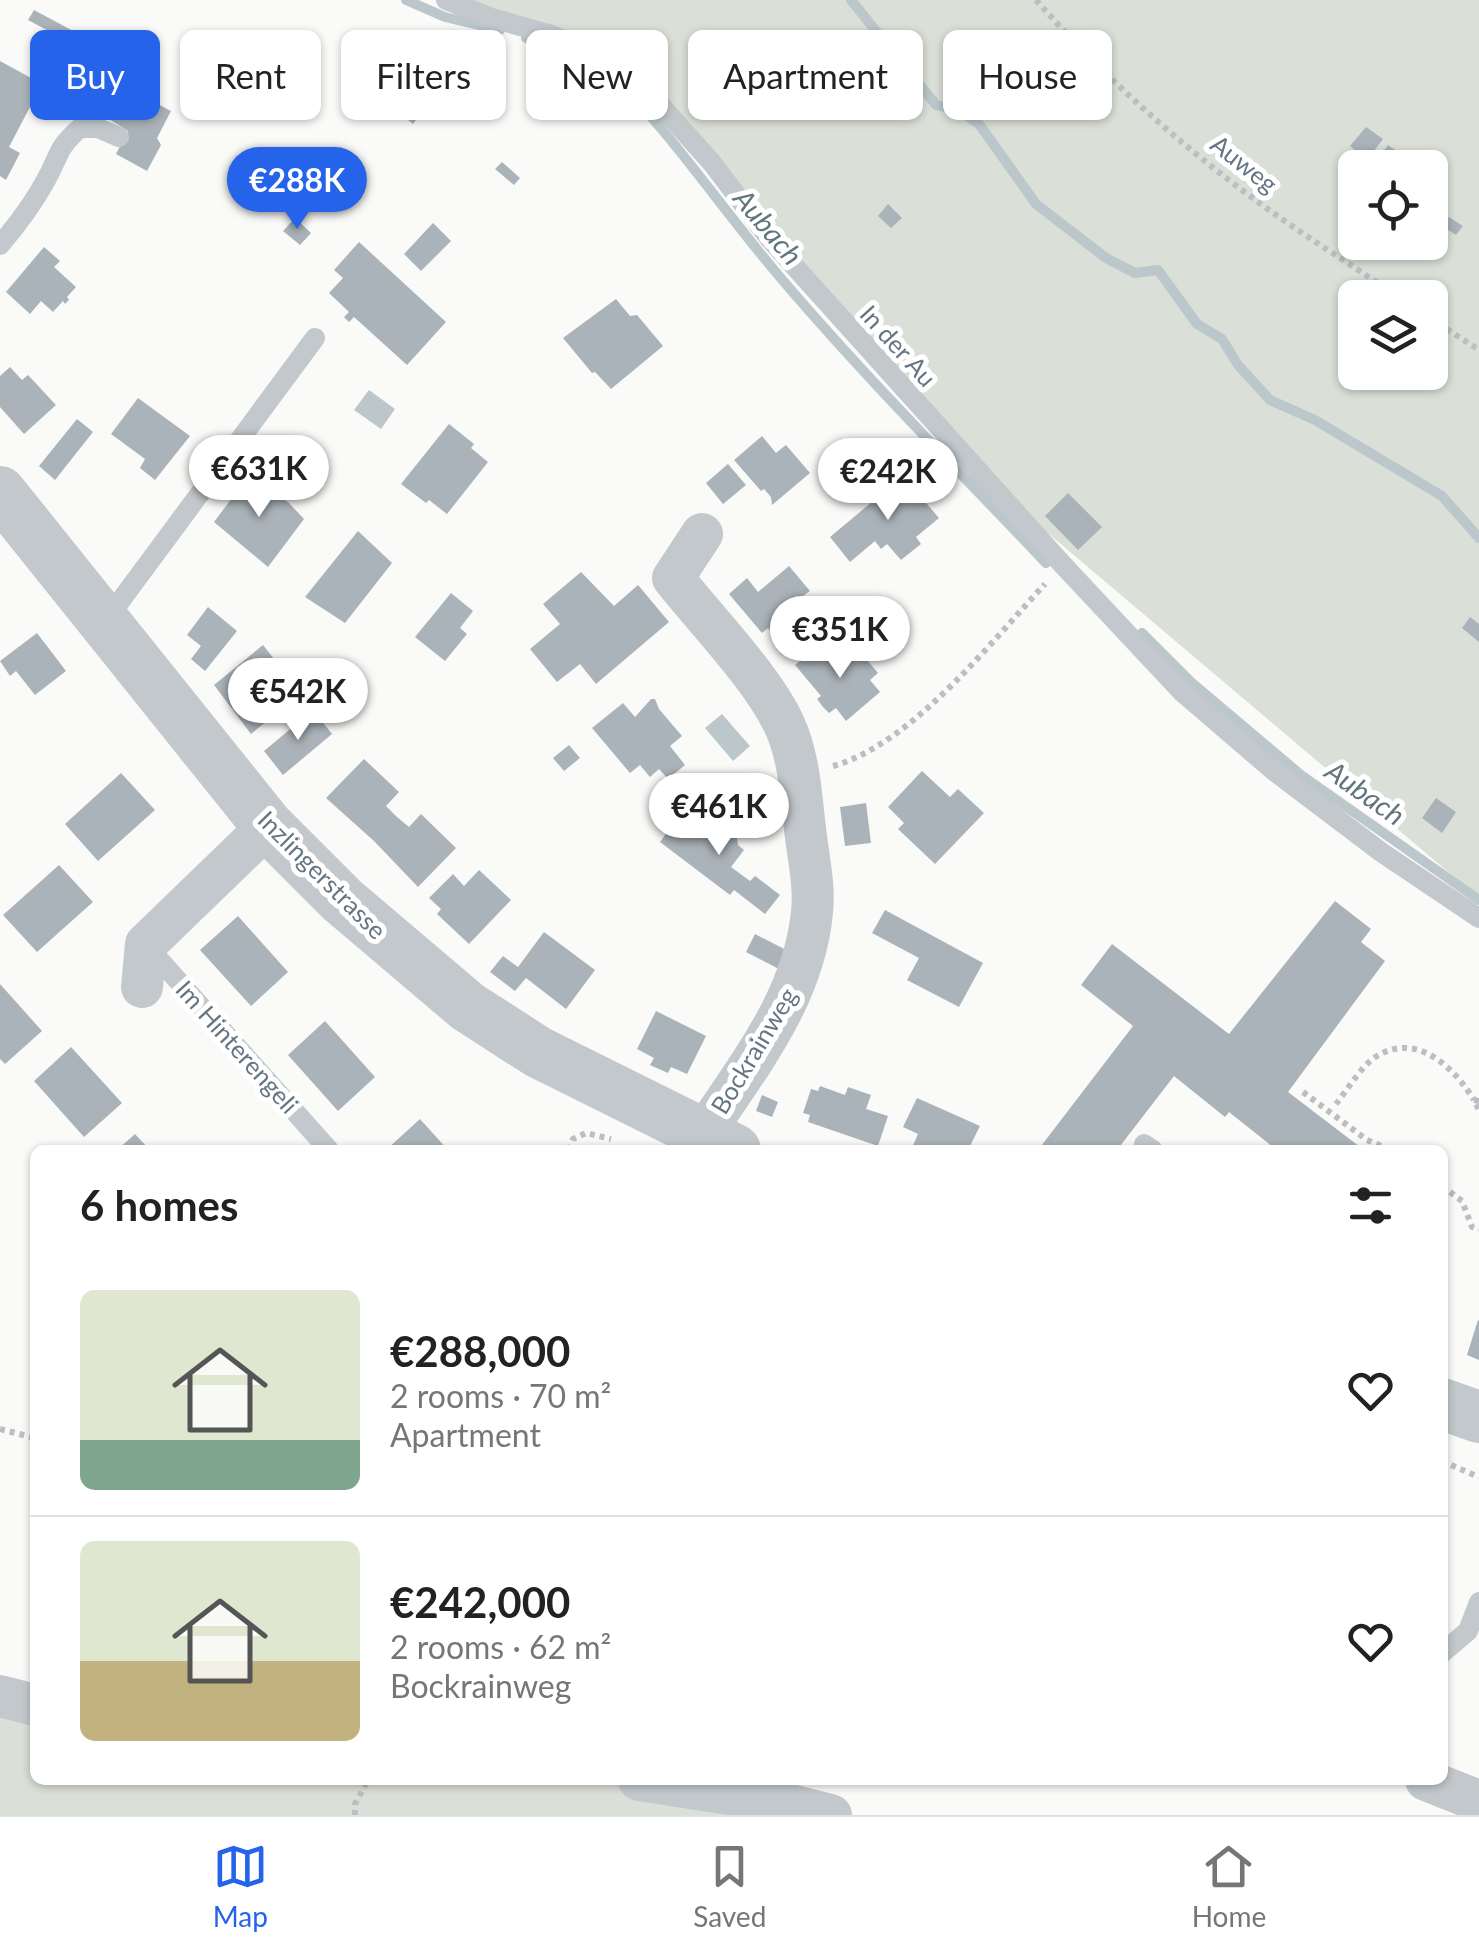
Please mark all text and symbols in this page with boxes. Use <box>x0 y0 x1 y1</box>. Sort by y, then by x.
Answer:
chip: Buy <box>30 30 160 120</box>
chip: Rent <box>180 30 321 120</box>
chip: Filters <box>341 30 506 120</box>
chip: New <box>526 30 668 120</box>
chip: Apartment <box>688 30 923 120</box>
chip: House <box>943 30 1112 120</box>
street label: Auweg <box>1205 128 1284 198</box>
pin: €288K <box>227 147 367 232</box>
map controls <box>1338 150 1448 390</box>
button: locate <box>1338 150 1448 260</box>
text: €288K <box>249 160 345 199</box>
water label: Aubach <box>727 181 810 271</box>
button: layers <box>1338 280 1448 390</box>
street label: In der Au <box>854 298 943 392</box>
pin: €631K <box>189 435 329 520</box>
pin: €242K <box>818 438 958 523</box>
text: €631K <box>211 448 307 487</box>
text: €242K <box>840 451 936 490</box>
pin: €351K <box>770 596 910 681</box>
text: €351K <box>792 609 888 648</box>
pin: €542K <box>228 658 368 743</box>
text: €542K <box>250 671 346 710</box>
water label: Aubach <box>1319 752 1412 832</box>
pin: €461K <box>649 773 789 858</box>
text: €461K <box>671 786 767 825</box>
street label: Inzlingerstrasse <box>252 804 393 945</box>
street label: Im Hinterengeli <box>170 974 305 1119</box>
street label: Bockrainweg <box>704 982 802 1119</box>
icon: filters <box>1343 1178 1398 1233</box>
text: 6 homes <box>80 1180 238 1230</box>
text: €288,000 <box>390 1326 570 1376</box>
icon: home <box>160 1330 280 1450</box>
icon: heart <box>1343 1363 1398 1418</box>
text: 2 rooms · 70 m² <box>390 1376 611 1415</box>
text: Apartment <box>390 1415 541 1454</box>
text: €242,000 <box>390 1577 570 1627</box>
icon: home <box>160 1581 280 1701</box>
icon: heart <box>1343 1614 1398 1669</box>
text: 2 rooms · 62 m² <box>390 1627 611 1666</box>
text: Bockrainweg <box>390 1666 571 1705</box>
tab: Map <box>213 1839 268 1933</box>
tab: Saved <box>693 1839 766 1933</box>
tab: Home <box>1192 1839 1266 1933</box>

